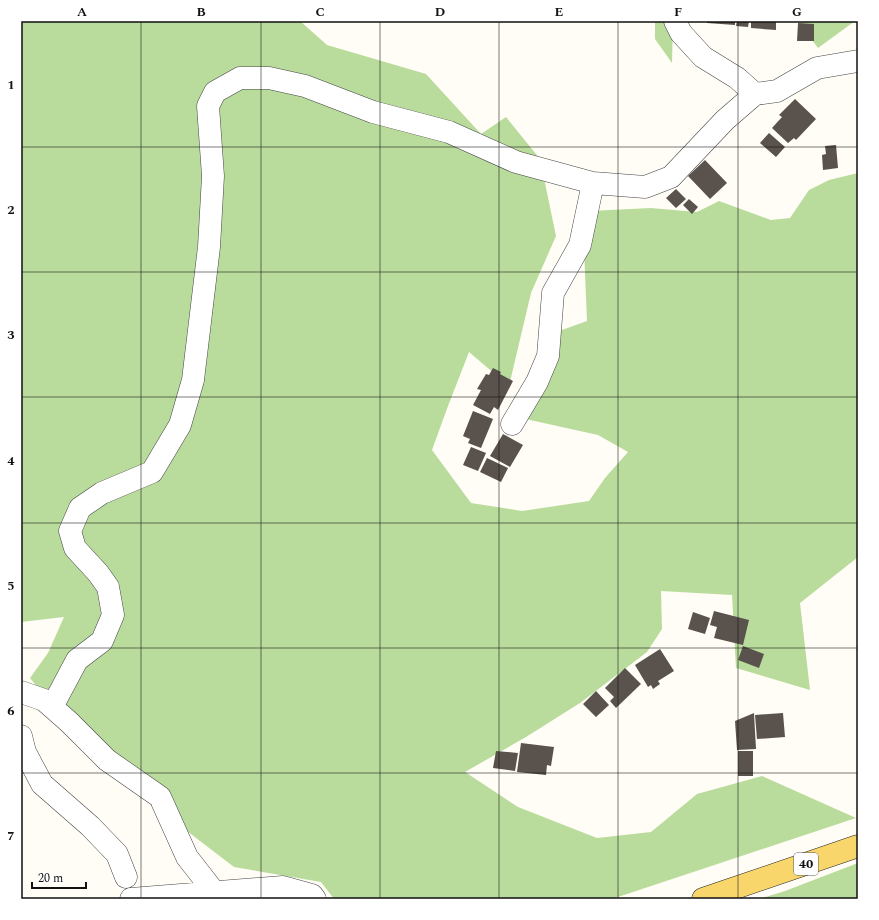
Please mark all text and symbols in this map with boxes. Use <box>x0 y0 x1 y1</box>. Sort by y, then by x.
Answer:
text: A <box>77 2 87 22</box>
text: B <box>196 2 206 22</box>
text: C <box>315 2 325 22</box>
text: D <box>435 2 445 22</box>
text: E <box>555 2 564 22</box>
text: F <box>674 2 682 22</box>
text: G <box>792 2 802 22</box>
text: 1 <box>7 75 15 95</box>
text: 2 <box>7 200 15 220</box>
text: 3 <box>7 325 15 345</box>
text: 4 <box>7 451 15 471</box>
text: 5 <box>7 576 15 596</box>
text: 6 <box>7 701 15 721</box>
text: 7 <box>7 826 15 846</box>
road number: 40 <box>794 853 818 875</box>
scale bar <box>32 864 86 890</box>
text: 20 m <box>38 869 63 888</box>

